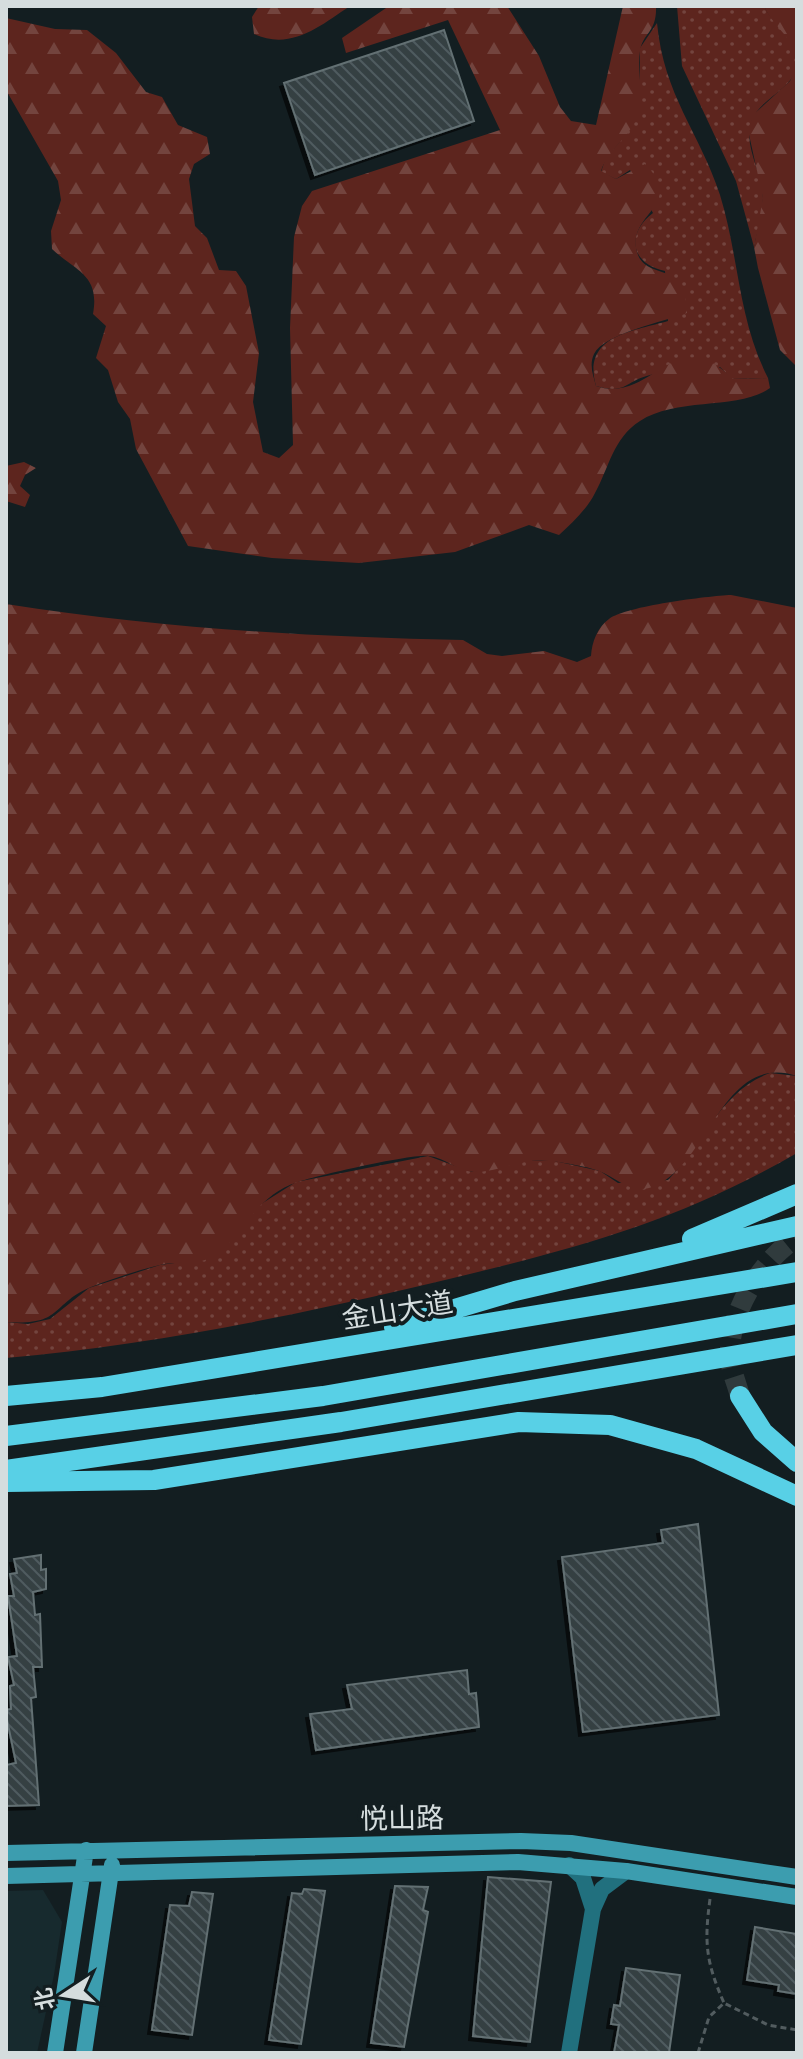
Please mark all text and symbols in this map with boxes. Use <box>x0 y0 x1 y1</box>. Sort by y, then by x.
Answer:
street label: 金山大道 <box>339 1281 455 1337</box>
street label: 悦山路 <box>360 1797 444 1837</box>
north arrow <box>24 1955 104 2035</box>
text: 北 <box>26 1985 60 2013</box>

